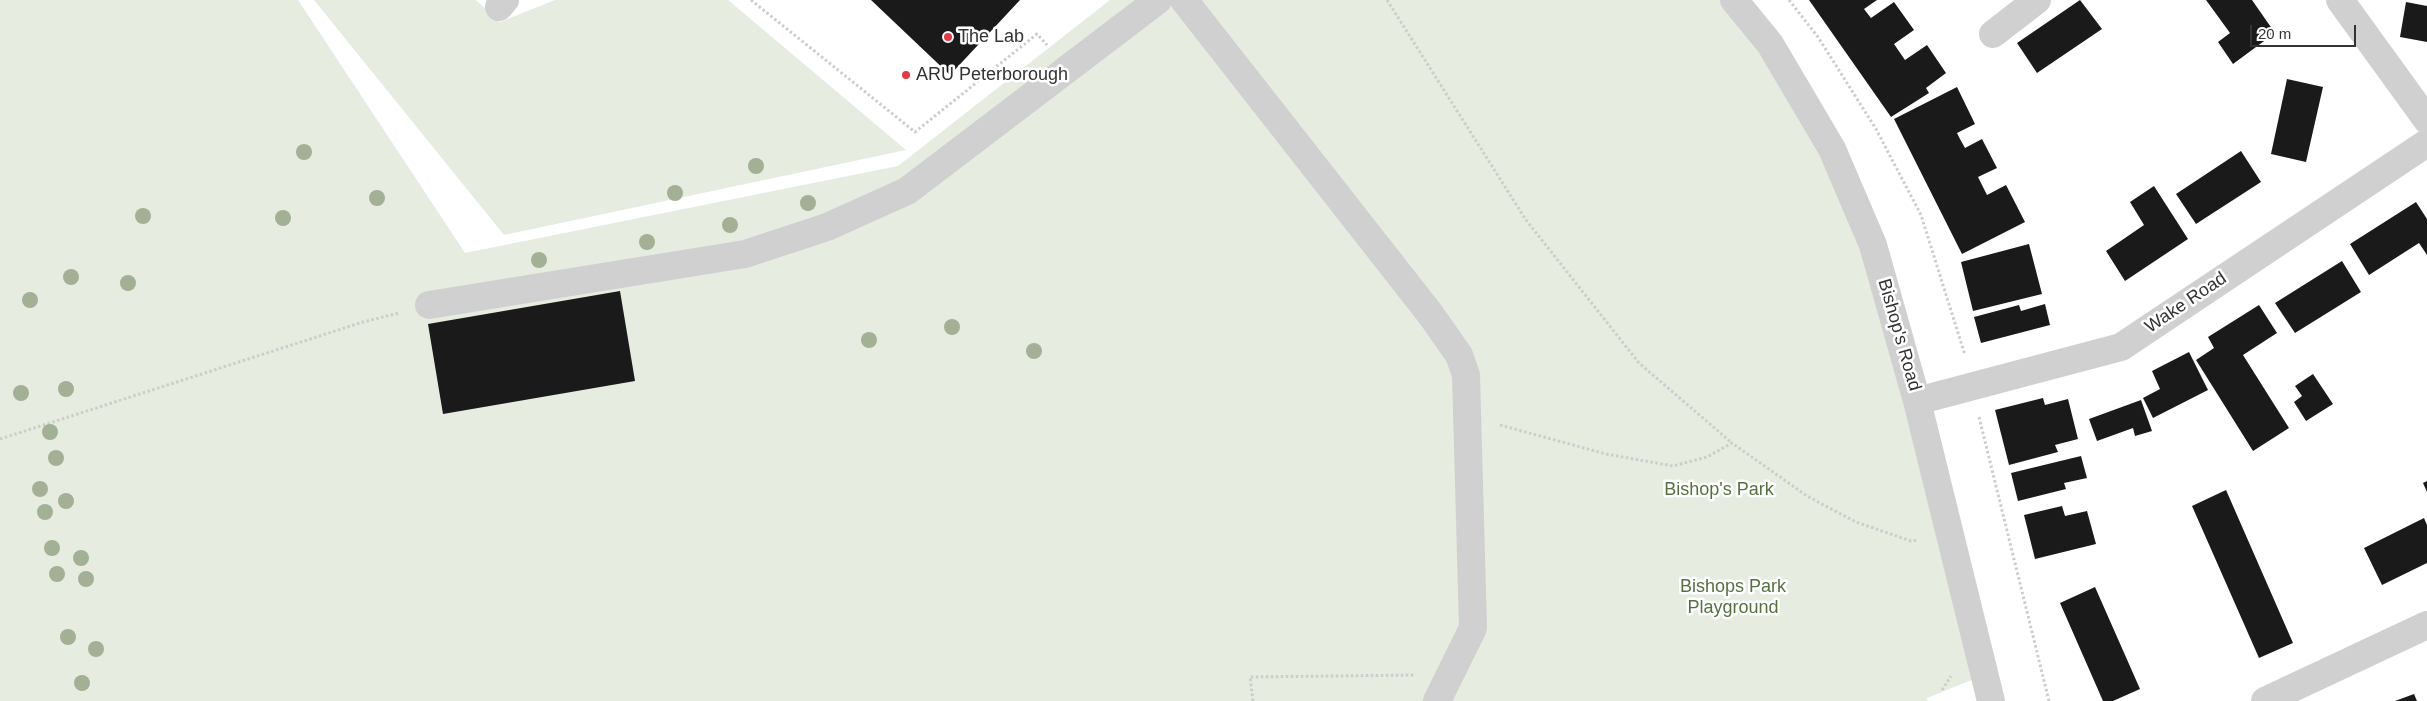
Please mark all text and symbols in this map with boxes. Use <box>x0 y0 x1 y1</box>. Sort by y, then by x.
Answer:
scale bar <box>2252 15 2358 47</box>
text: 20 m <box>2258 25 2291 42</box>
place label: The Lab <box>958 26 1024 48</box>
marker: The Lab <box>942 31 954 43</box>
place label: ARU Peterborough <box>916 64 1068 86</box>
marker: ARU Peterborough <box>900 69 912 81</box>
street label: Wake Road <box>2141 268 2231 338</box>
street label: Bishop's Road <box>1873 277 1925 393</box>
park label: Bishop's Park <box>1664 479 1774 501</box>
park label: Bishops Park Playground <box>1680 576 1786 618</box>

